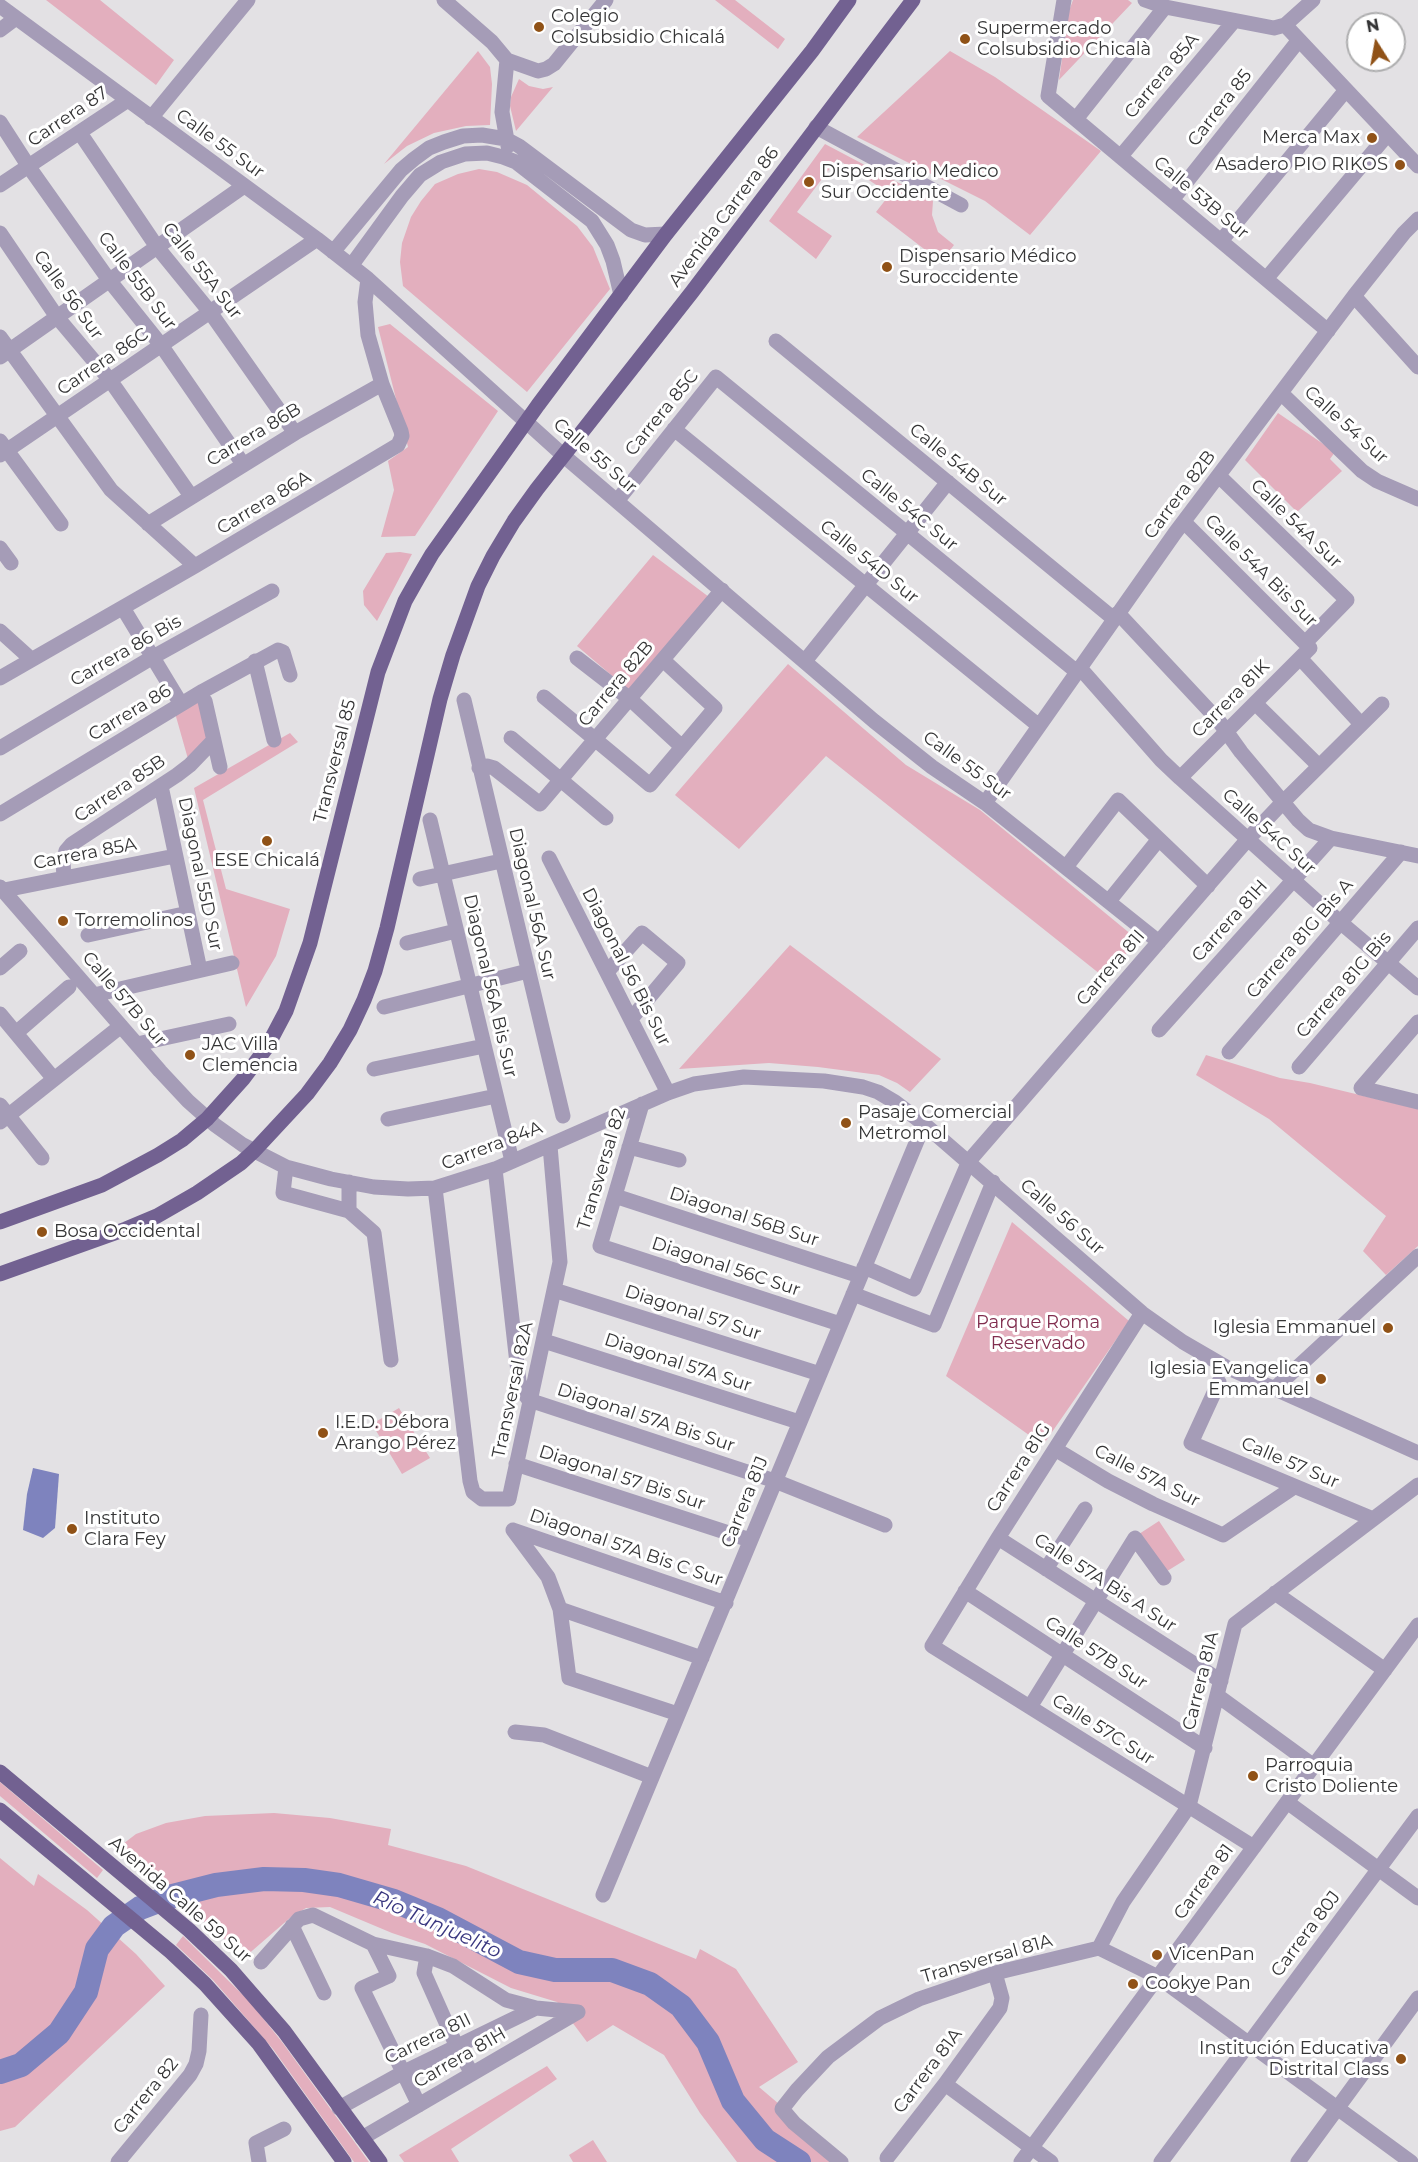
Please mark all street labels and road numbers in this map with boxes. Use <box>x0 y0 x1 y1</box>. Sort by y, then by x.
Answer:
street label: Carrera 85A <box>1120 29 1204 123</box>
street label: Carrera 85 <box>1183 65 1257 151</box>
street label: Carrera 87 <box>24 82 112 152</box>
street label: Calle 55 Sur <box>172 105 268 183</box>
street label: Avenida Carrera 86 <box>664 143 784 291</box>
street label: Calle 53B Sur <box>1149 152 1253 244</box>
street label: Calle 55A Sur <box>158 218 246 324</box>
street label: Calle 55B Sur <box>93 228 181 334</box>
street label: Calle 56 Sur <box>28 246 108 344</box>
street label: Carrera 86C <box>53 324 153 400</box>
street label: Carrera 85C <box>621 366 703 460</box>
street label: Calle 54 Sur <box>1299 382 1393 468</box>
street label: Carrera 86B <box>203 398 305 472</box>
street label: Calle 55 Sur <box>549 414 641 498</box>
street label: Calle 54B Sur <box>905 419 1011 511</box>
street label: Carrera 82B <box>1140 446 1220 544</box>
street label: Calle 54C Sur <box>856 464 962 556</box>
street label: Carrera 86A <box>213 467 315 539</box>
street label: Calle 54A Sur <box>1246 475 1346 573</box>
street label: Calle 54A Bis Sur <box>1200 510 1322 632</box>
street label: Calle 54D Sur <box>815 516 923 608</box>
street label: Carrera 86 Bis <box>67 611 185 691</box>
street label: Carrera 82B <box>574 637 658 731</box>
street label: Carrera 81K <box>1188 656 1274 742</box>
street label: Carrera 86 <box>85 680 175 746</box>
street label: Transversal 85 <box>309 697 361 825</box>
street label: Calle 55 Sur <box>919 727 1015 805</box>
street label: Carrera 85B <box>70 751 170 827</box>
street label: Calle 54C Sur <box>1218 784 1320 880</box>
street label: Diagonal 55D Sur <box>173 795 227 953</box>
street label: Diagonal 56A Sur <box>504 826 560 982</box>
street label: Carrera 85A <box>32 833 138 875</box>
street label: Carrera 81G Bis A <box>1242 875 1358 1003</box>
street label: Carrera 81H <box>1188 876 1272 966</box>
street label: Diagonal 56 Bis Sur <box>577 884 675 1050</box>
street label: Diagonal 56A Bis Sur <box>458 892 522 1080</box>
street label: Carrera 81I <box>1072 926 1150 1010</box>
street label: Carrera 81G Bis <box>1292 927 1396 1043</box>
street label: Calle 57B Sur <box>77 947 171 1051</box>
street label: Transversal 82 <box>573 1106 631 1232</box>
street label: Carrera 84A <box>439 1117 545 1175</box>
street label: Calle 56 Sur <box>1015 1174 1109 1260</box>
street label: Diagonal 56B Sur <box>666 1183 822 1251</box>
street label: Diagonal 56C Sur <box>649 1233 803 1301</box>
street label: Diagonal 57 Sur <box>622 1281 764 1345</box>
street label: Transversal 82A <box>488 1320 538 1460</box>
street label: Diagonal 57A Sur <box>602 1329 754 1397</box>
street label: Diagonal 57A Bis Sur <box>554 1379 738 1457</box>
street label: Carrera 81G <box>982 1419 1056 1517</box>
street label: Calle 57 Sur <box>1238 1433 1342 1493</box>
street label: Calle 57A Sur <box>1090 1440 1204 1512</box>
street label: Diagonal 57 Bis Sur <box>536 1441 708 1515</box>
street label: Carrera 81J <box>717 1453 773 1551</box>
street label: Diagonal 57A Bis C Sur <box>526 1505 726 1591</box>
street label: Calle 57A Bis A Sur <box>1030 1529 1180 1637</box>
street label: Calle 57B Sur <box>1041 1612 1151 1694</box>
street label: Carrera 81A <box>1178 1629 1224 1733</box>
street label: Calle 57C Sur <box>1048 1690 1158 1770</box>
street label: Avenida Calle 59 Sur <box>104 1832 256 1968</box>
street label: Carrera 81 <box>1169 1840 1239 1924</box>
street label: Carrera 80J <box>1267 1887 1345 1981</box>
street label: Transversal 81A <box>919 1930 1055 1988</box>
street label: Carrera 81I <box>381 2009 475 2069</box>
street label: Carrera 81H <box>410 2023 510 2093</box>
street label: Carrera 81A <box>889 2024 967 2118</box>
street label: Carrera 82 <box>109 2054 183 2138</box>

